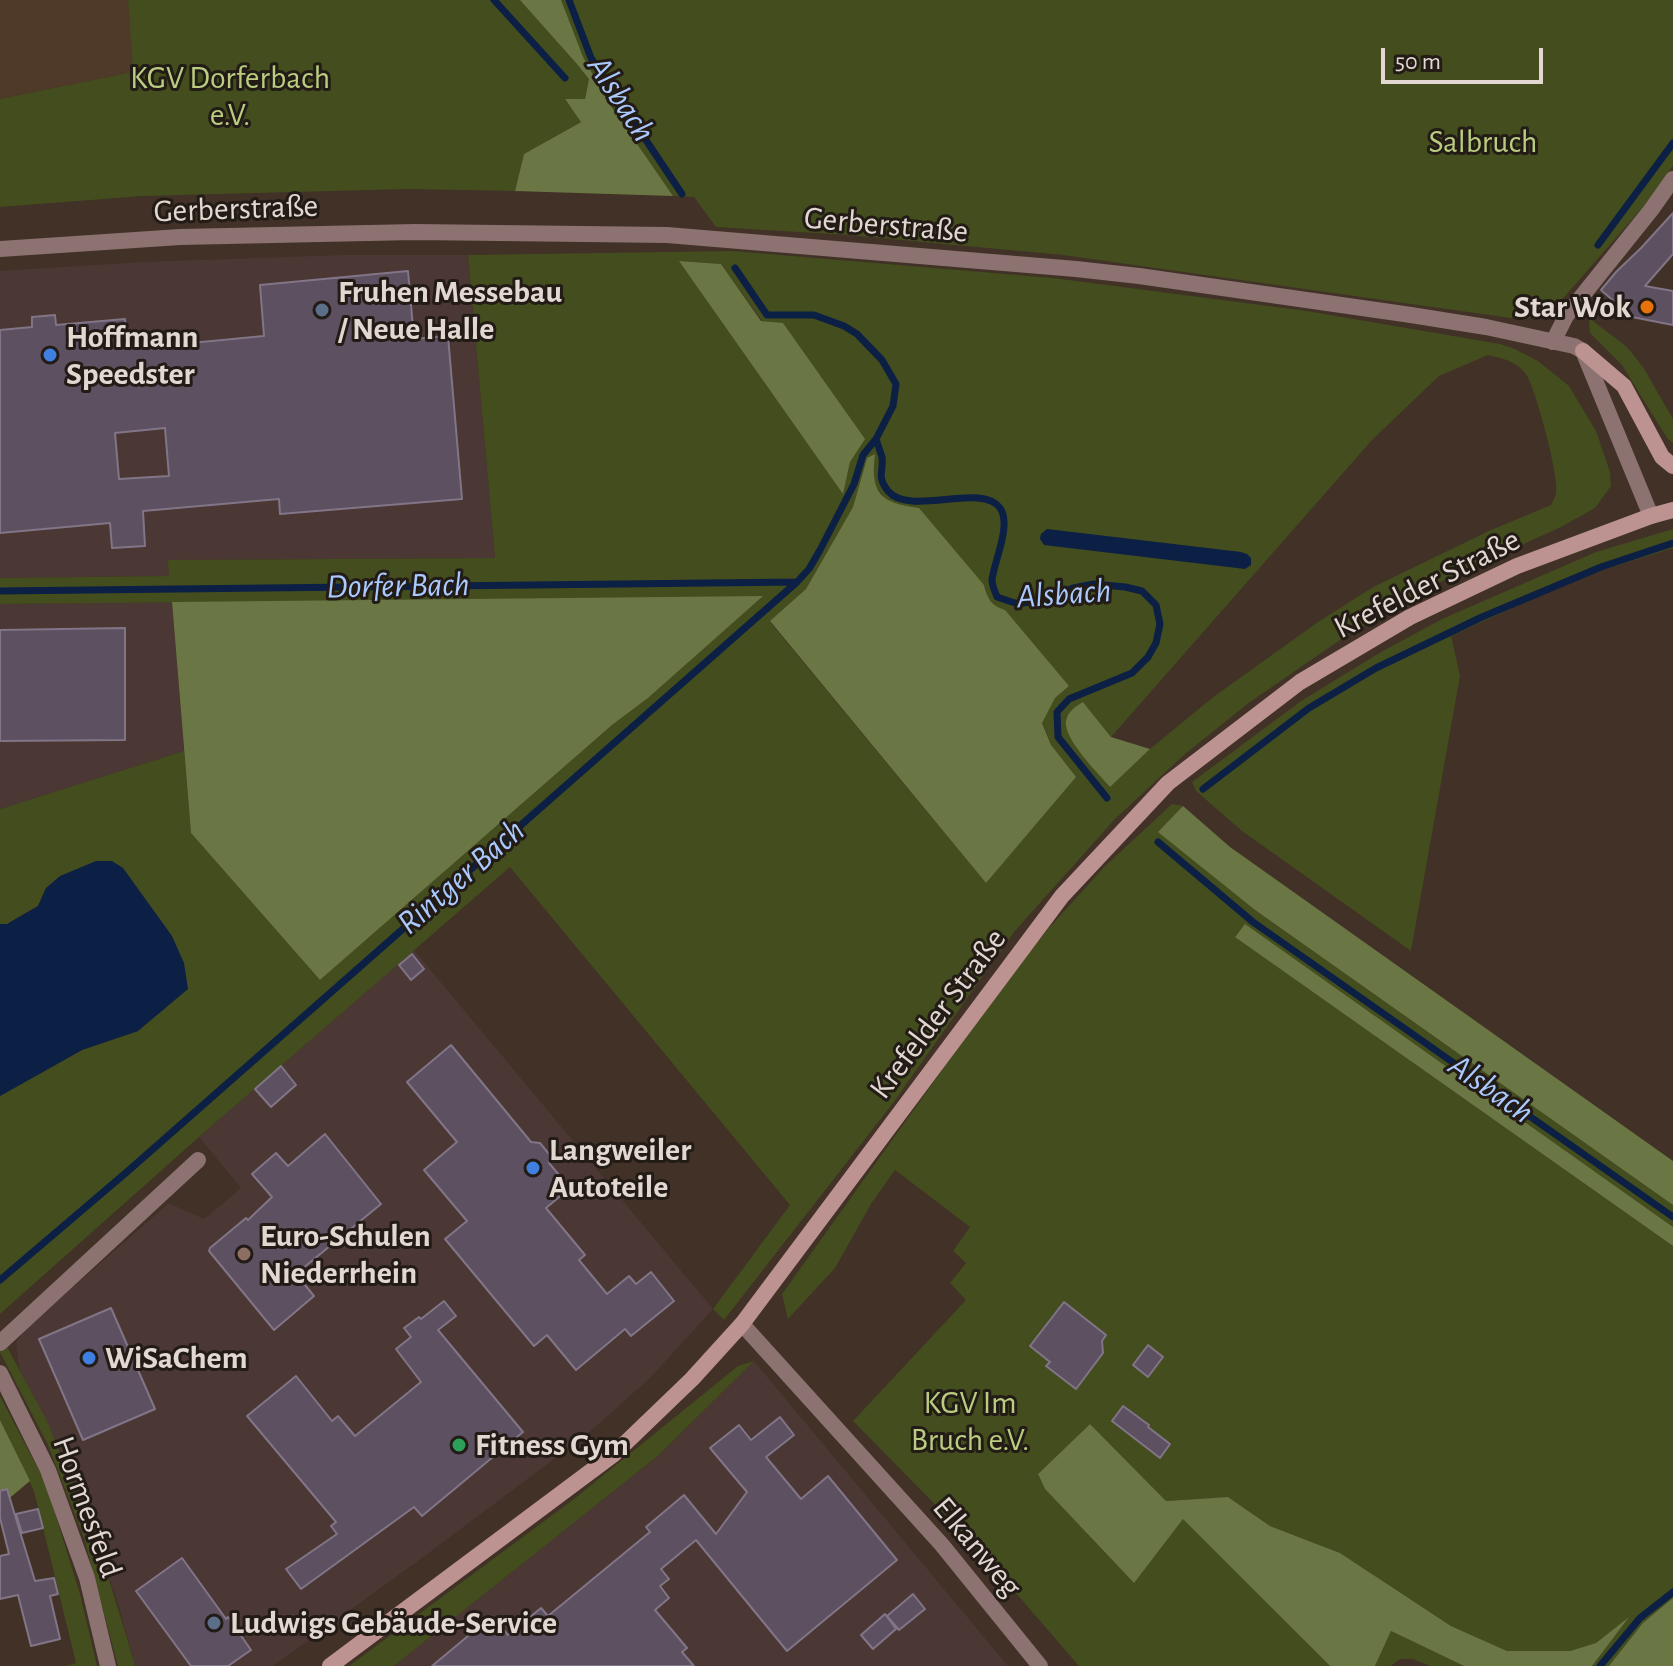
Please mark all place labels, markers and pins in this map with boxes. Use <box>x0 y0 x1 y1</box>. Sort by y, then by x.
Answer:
place label: Fruhen Messebau / Neue Halle <box>338 273 562 348</box>
place label: Star Wok <box>1514 288 1631 326</box>
marker: Star Wok <box>1638 298 1656 316</box>
marker: Fruhen Messebau / Neue Halle <box>313 301 331 319</box>
place label: Hoffmann Speedster <box>66 318 198 393</box>
marker: Hoffmann Speedster <box>41 346 59 364</box>
place label: Langweiler Autoteile <box>549 1131 691 1206</box>
marker: Langweiler Autoteile <box>524 1159 542 1177</box>
place label: Euro-Schulen Niederrhein <box>260 1217 431 1292</box>
marker: Euro-Schulen Niederrhein <box>235 1245 253 1263</box>
place label: WiSaChem <box>105 1339 247 1377</box>
marker: WiSaChem <box>80 1349 98 1367</box>
place label: Fitness Gym <box>475 1426 629 1464</box>
marker: Fitness Gym <box>450 1436 468 1454</box>
place label: Ludwigs Gebäude-Service <box>230 1604 557 1642</box>
marker: Ludwigs Gebäude-Service <box>205 1614 223 1632</box>

